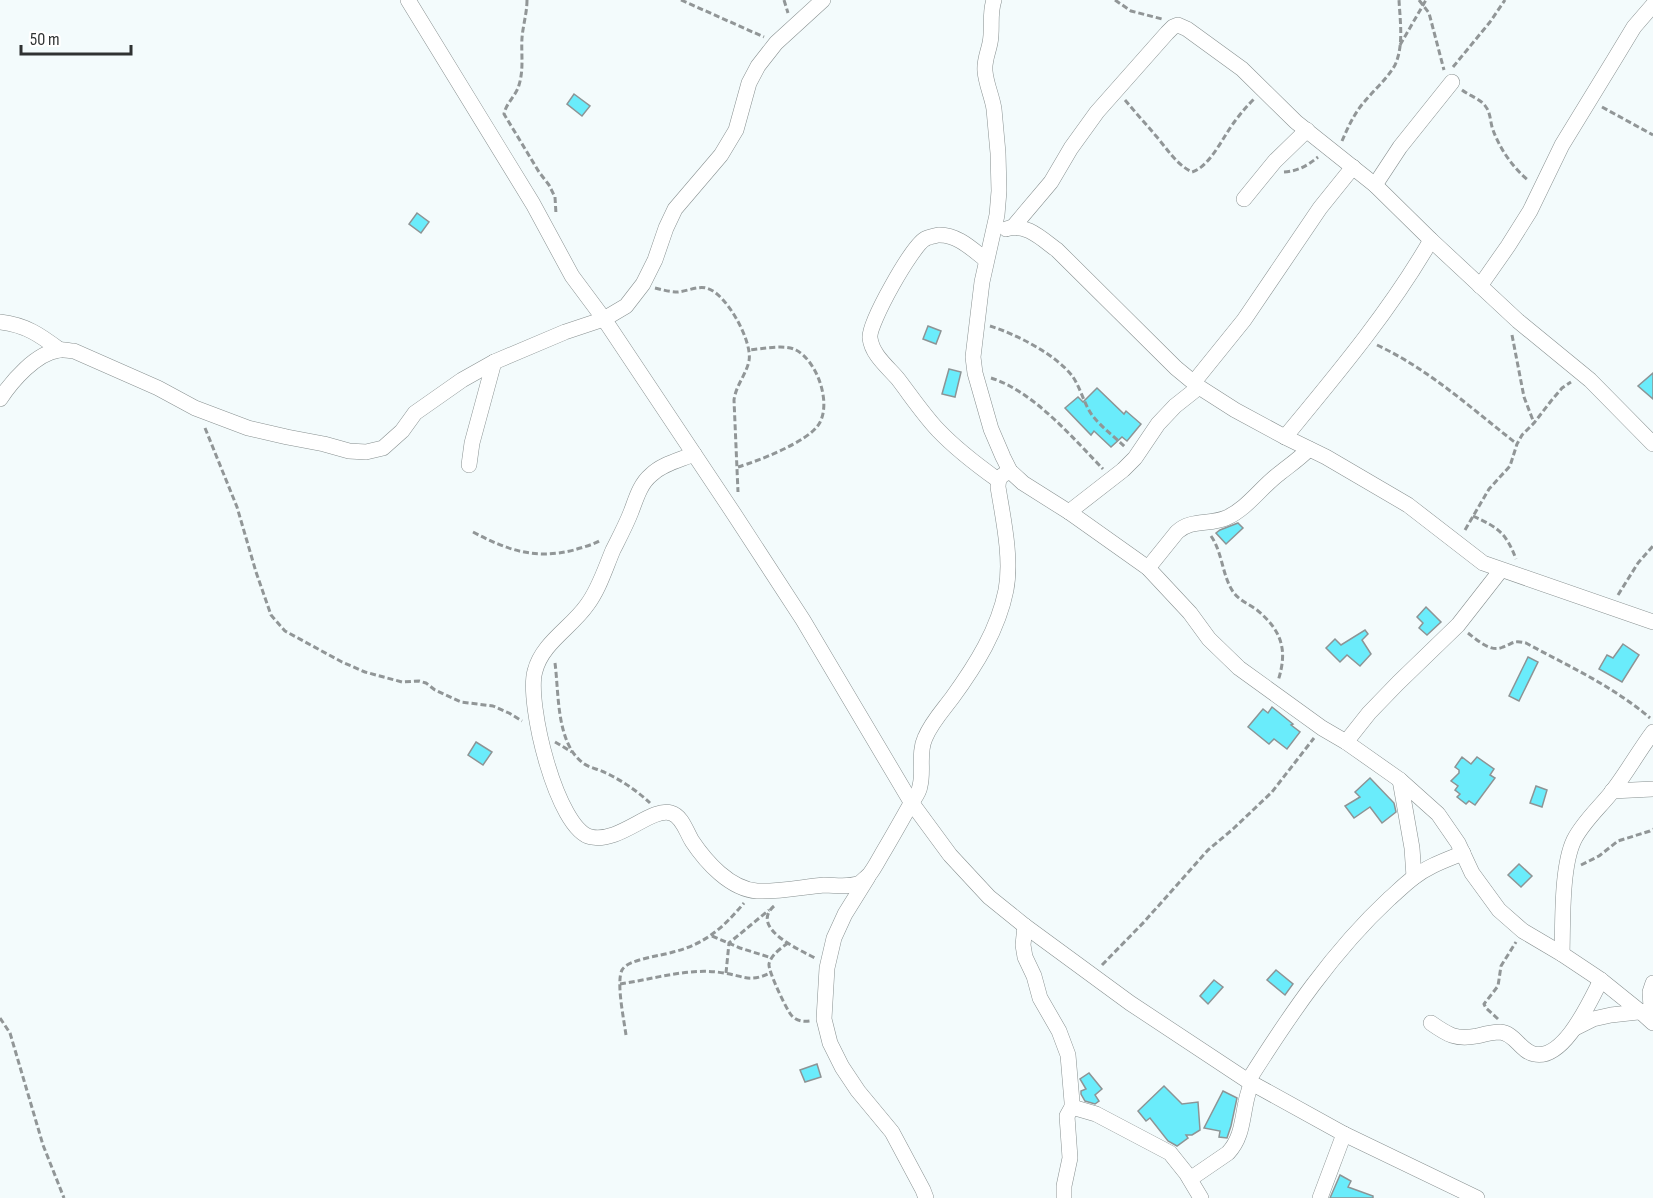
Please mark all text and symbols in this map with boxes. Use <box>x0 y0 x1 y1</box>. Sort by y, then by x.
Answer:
scale bar <box>21 18 130 56</box>
text: 50 m <box>30 29 60 50</box>

